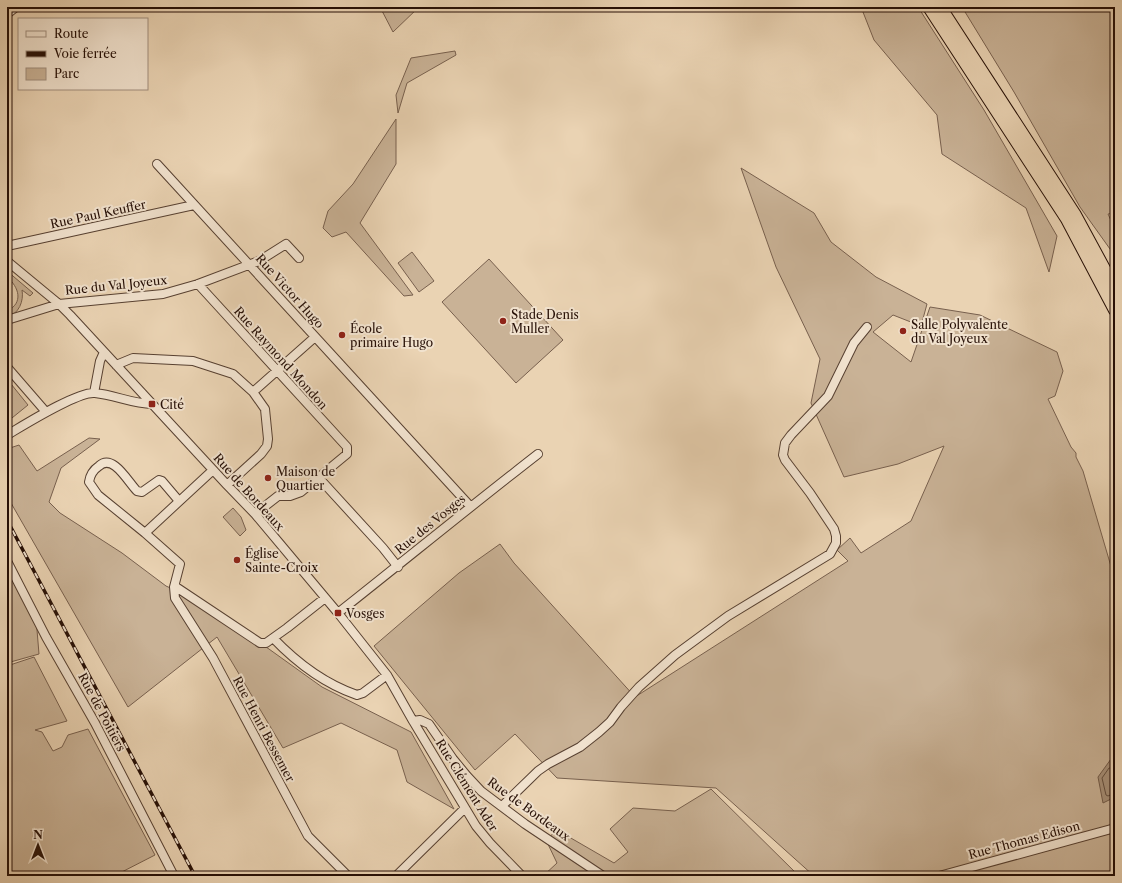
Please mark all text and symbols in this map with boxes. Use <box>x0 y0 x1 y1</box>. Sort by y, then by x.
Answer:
legend <box>18 18 148 90</box>
text: Route <box>54 26 89 41</box>
text: Voie ferrée <box>53 46 117 61</box>
text: Parc <box>54 66 79 81</box>
street label: Rue Paul Keuffer <box>49 197 147 231</box>
street label: Rue Victor Hugo <box>253 251 327 331</box>
street label: Rue du Val Joyeux <box>64 272 168 298</box>
street label: Rue Raymond Mondon <box>231 304 331 413</box>
place label: Stade Denis Muller <box>511 307 579 336</box>
marker: Stade Denis Muller <box>498 316 508 326</box>
place label: Salle Polyvalente du Val Joyeux <box>911 317 1008 346</box>
place label: École primaire Hugo <box>350 320 433 350</box>
marker: Salle Polyvalente du Val Joyeux <box>898 326 908 336</box>
marker: École primaire Hugo <box>337 330 347 340</box>
place label: Cité <box>160 397 184 412</box>
marker: Cité <box>147 399 157 409</box>
street label: Rue de Bordeaux <box>210 450 288 534</box>
place label: Maison de Quartier <box>276 464 336 493</box>
marker: Maison de Quartier <box>263 473 273 483</box>
street label: Rue des Vosges <box>392 491 468 557</box>
place label: Église Sainte-Croix <box>245 545 318 575</box>
marker: Église Sainte-Croix <box>232 555 242 565</box>
place label: Vosges <box>345 606 384 621</box>
marker: Vosges <box>333 608 343 618</box>
street label: Rue de Poitiers <box>75 670 129 754</box>
street label: Rue Henri Bessemer <box>230 674 298 784</box>
street label: Rue Clément Ader <box>433 736 501 834</box>
street label: Rue de Bordeaux <box>485 774 573 844</box>
street label: Rue Thomas Edison <box>967 818 1082 862</box>
north arrow <box>18 825 58 865</box>
text: N <box>33 828 43 842</box>

